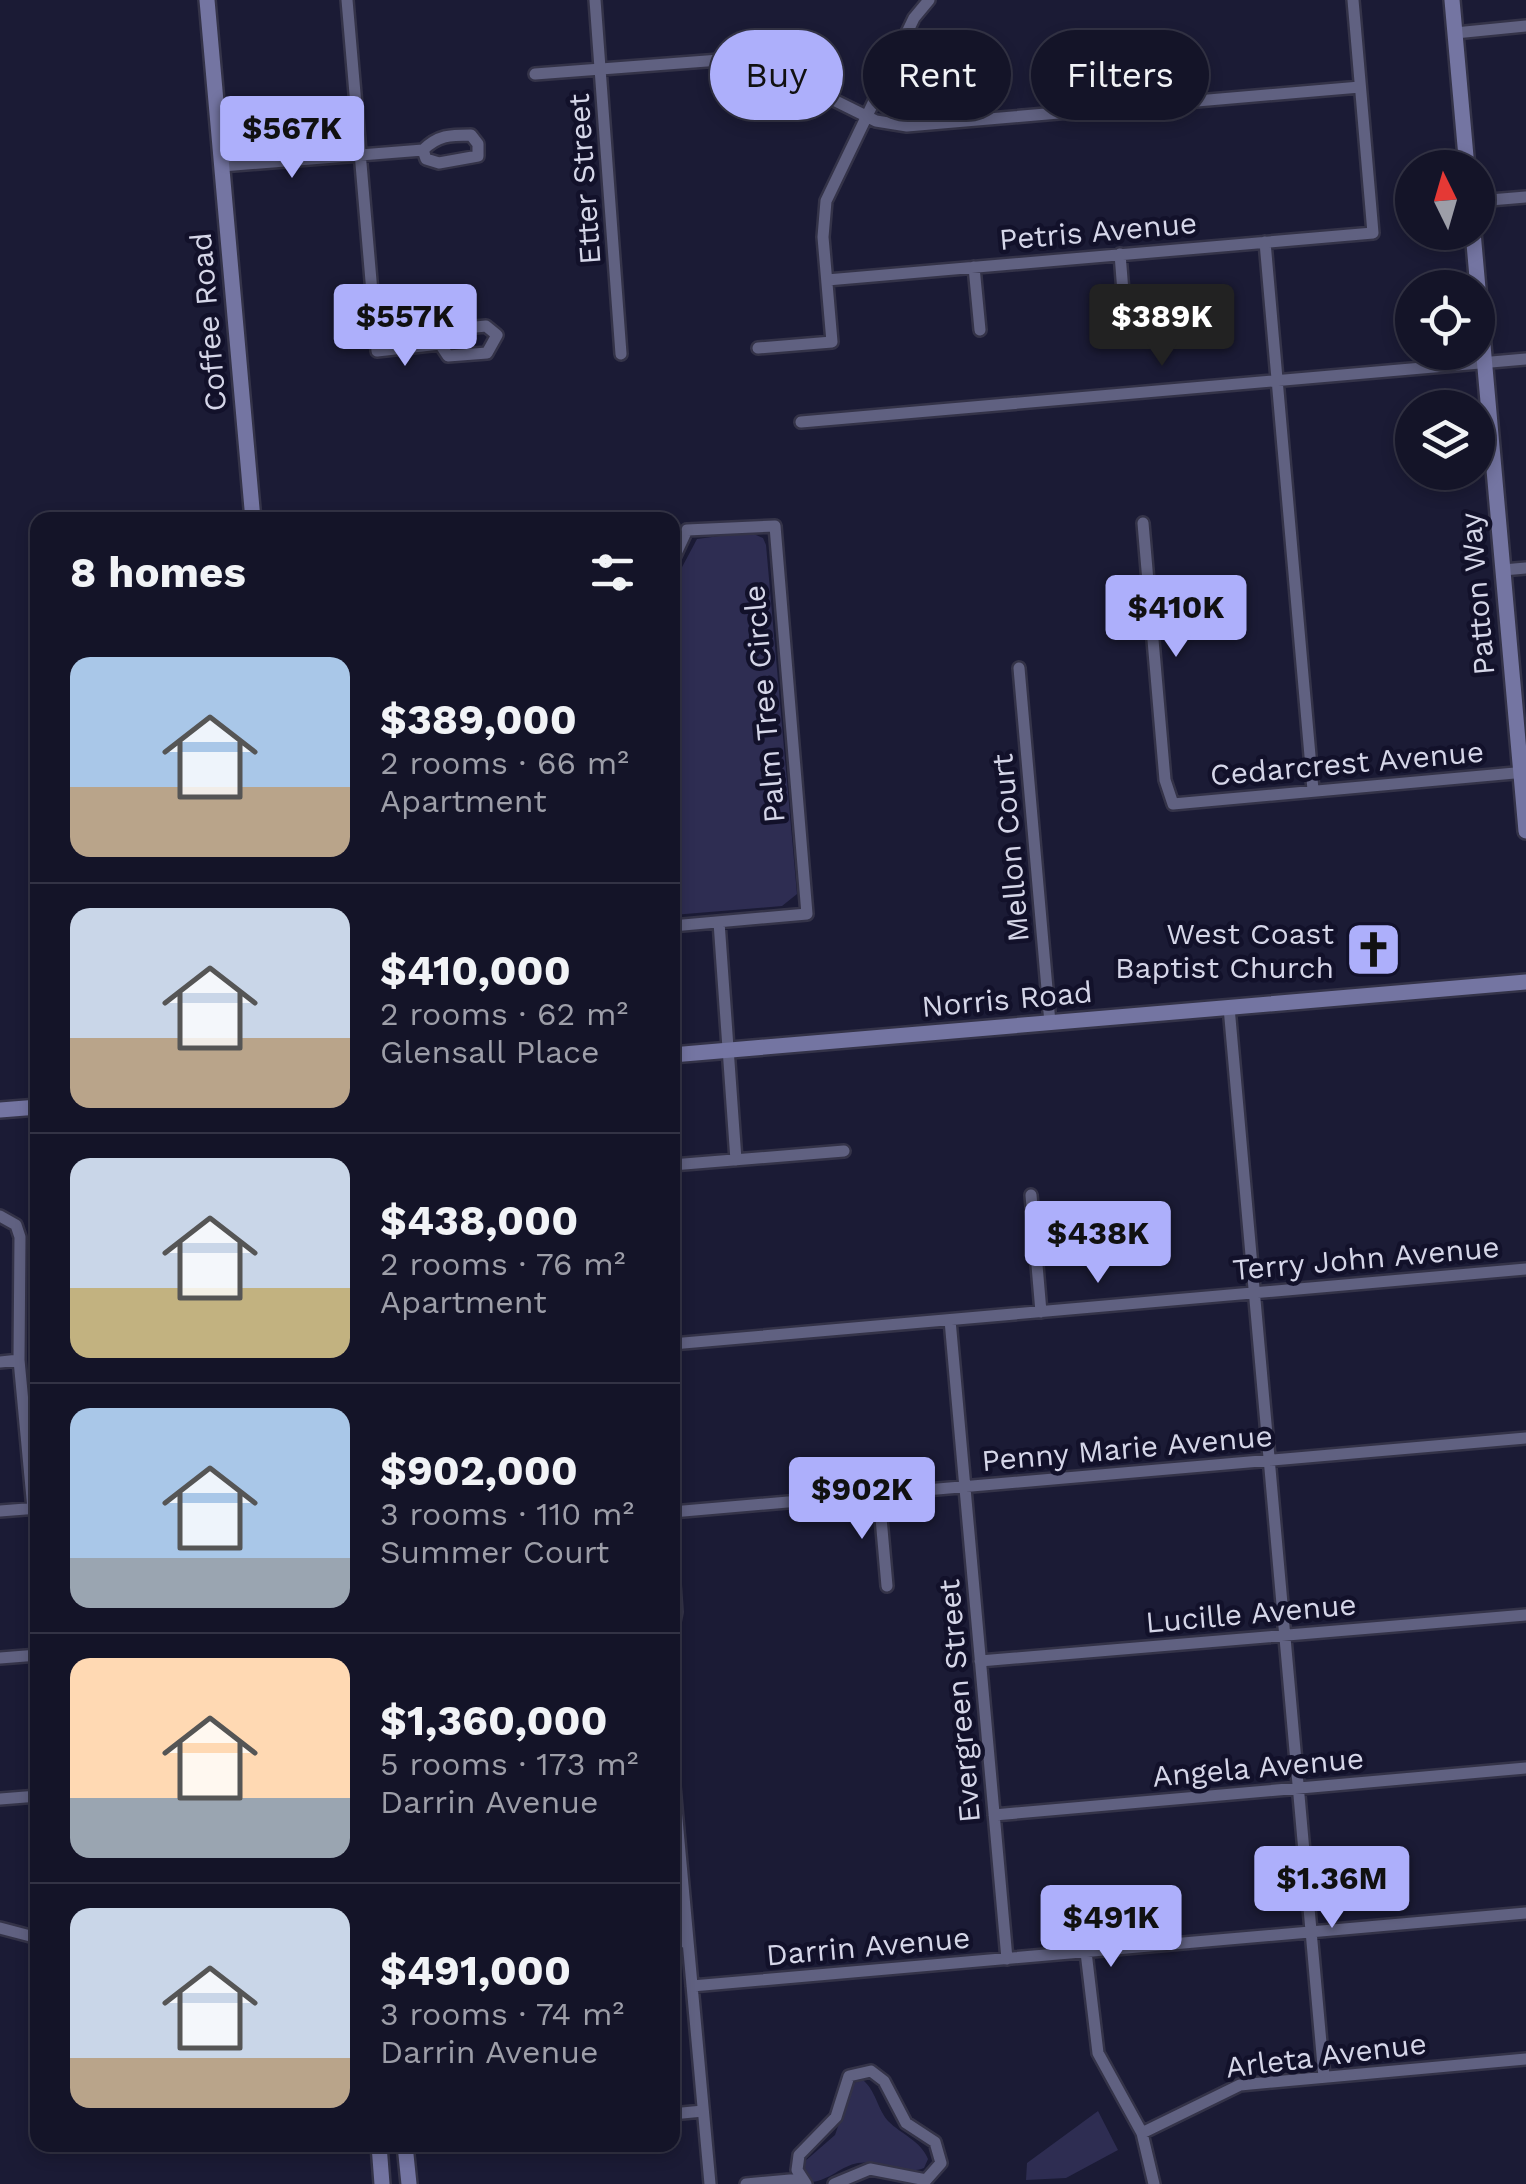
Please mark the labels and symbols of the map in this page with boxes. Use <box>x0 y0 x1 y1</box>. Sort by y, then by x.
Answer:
street label: Etter Street <box>561 92 607 266</box>
pin: $567K <box>222 96 362 181</box>
north arrow <box>1395 150 1495 250</box>
street label: Petris Avenue <box>998 205 1198 257</box>
street label: Coffee Road <box>183 231 233 413</box>
pin: $557K <box>335 284 475 369</box>
pin: $389K <box>1092 284 1232 369</box>
street label: Patton Way <box>1452 511 1502 677</box>
pin: $410K <box>1106 575 1246 660</box>
street label: Palm Tree Circle <box>736 584 792 824</box>
street label: Cedarcrest Avenue <box>1209 734 1485 792</box>
street label: Mellon Court <box>984 752 1036 944</box>
place label: West Coast Baptist Church <box>1115 916 1334 985</box>
church icon: West Coast Baptist Church <box>1343 920 1403 980</box>
street label: Norris Road <box>920 974 1094 1024</box>
pin: $438K <box>1028 1201 1168 1286</box>
street label: Terry John Avenue <box>1231 1229 1501 1287</box>
street label: Penny Marie Avenue <box>980 1418 1274 1478</box>
pin: $902K <box>792 1457 932 1542</box>
street label: Evergreen Street <box>931 1578 987 1824</box>
street label: Lucille Avenue <box>1144 1586 1358 1640</box>
street label: Angela Avenue <box>1151 1740 1365 1794</box>
pin: $1.36M <box>1251 1846 1413 1931</box>
pin: $491K <box>1041 1885 1181 1970</box>
street label: Darrin Avenue <box>764 1920 972 1972</box>
street label: Arleta Avenue <box>1224 2025 1428 2085</box>

